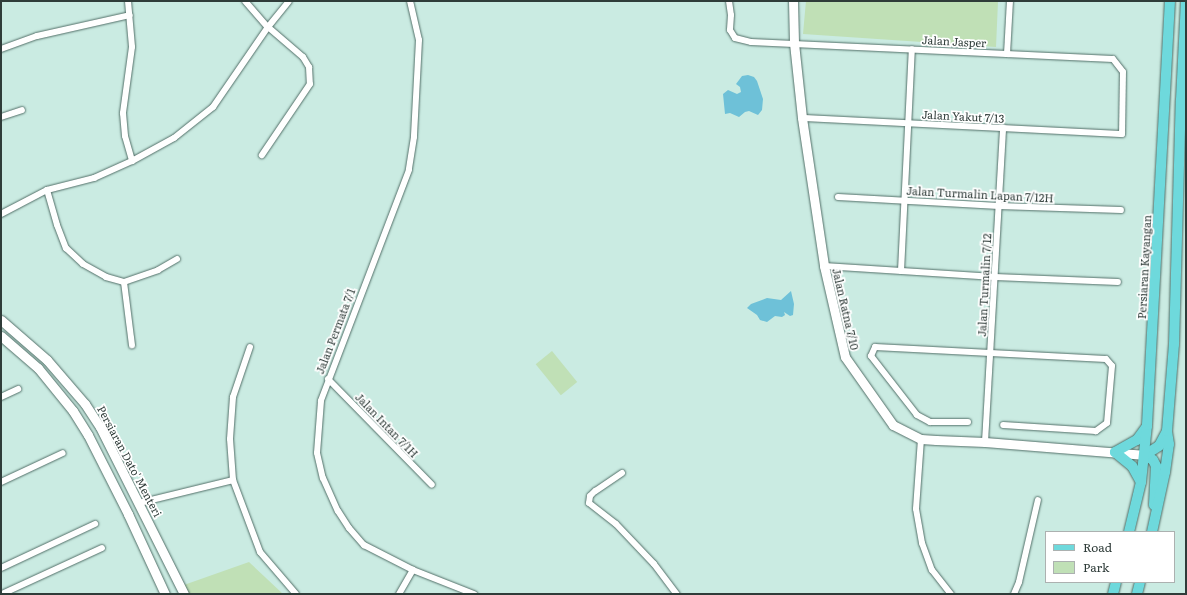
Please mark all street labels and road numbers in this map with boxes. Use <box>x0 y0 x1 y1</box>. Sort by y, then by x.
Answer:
street label: Jalan Jasper <box>921 33 987 49</box>
street label: Jalan Yakut 7/13 <box>921 107 1005 125</box>
street label: Jalan Turmalin Lapan 7/12H <box>906 184 1054 204</box>
street label: Persiaran Kayangan <box>1135 215 1153 319</box>
street label: Jalan Turmalin 7/12 <box>975 233 993 337</box>
street label: Jalan Ratna 7/10 <box>830 267 862 351</box>
street label: Jalan Permata 7/1 <box>313 286 357 376</box>
street label: Jalan Intan 7/1H <box>353 390 421 460</box>
street label: Persiaran Dato' Menteri <box>95 403 165 519</box>

